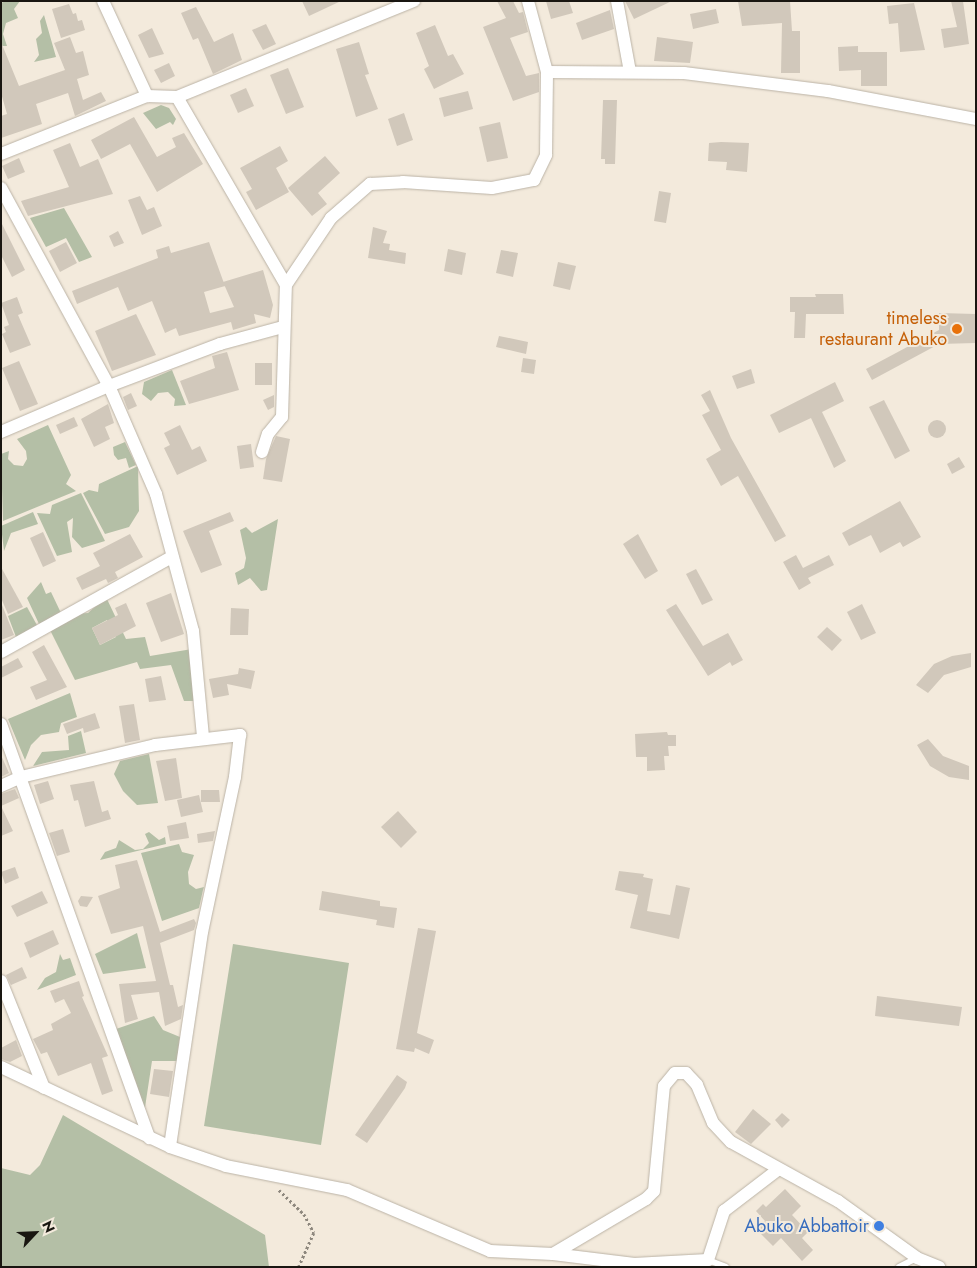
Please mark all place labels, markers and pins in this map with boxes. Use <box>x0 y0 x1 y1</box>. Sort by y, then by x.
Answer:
place label: timeless restaurant Abuko <box>819 308 947 350</box>
marker: timeless restaurant Abuko <box>951 323 963 335</box>
place label: Abuko Abbattoir <box>744 1215 869 1237</box>
marker: Abuko Abbattoir <box>873 1220 885 1232</box>

